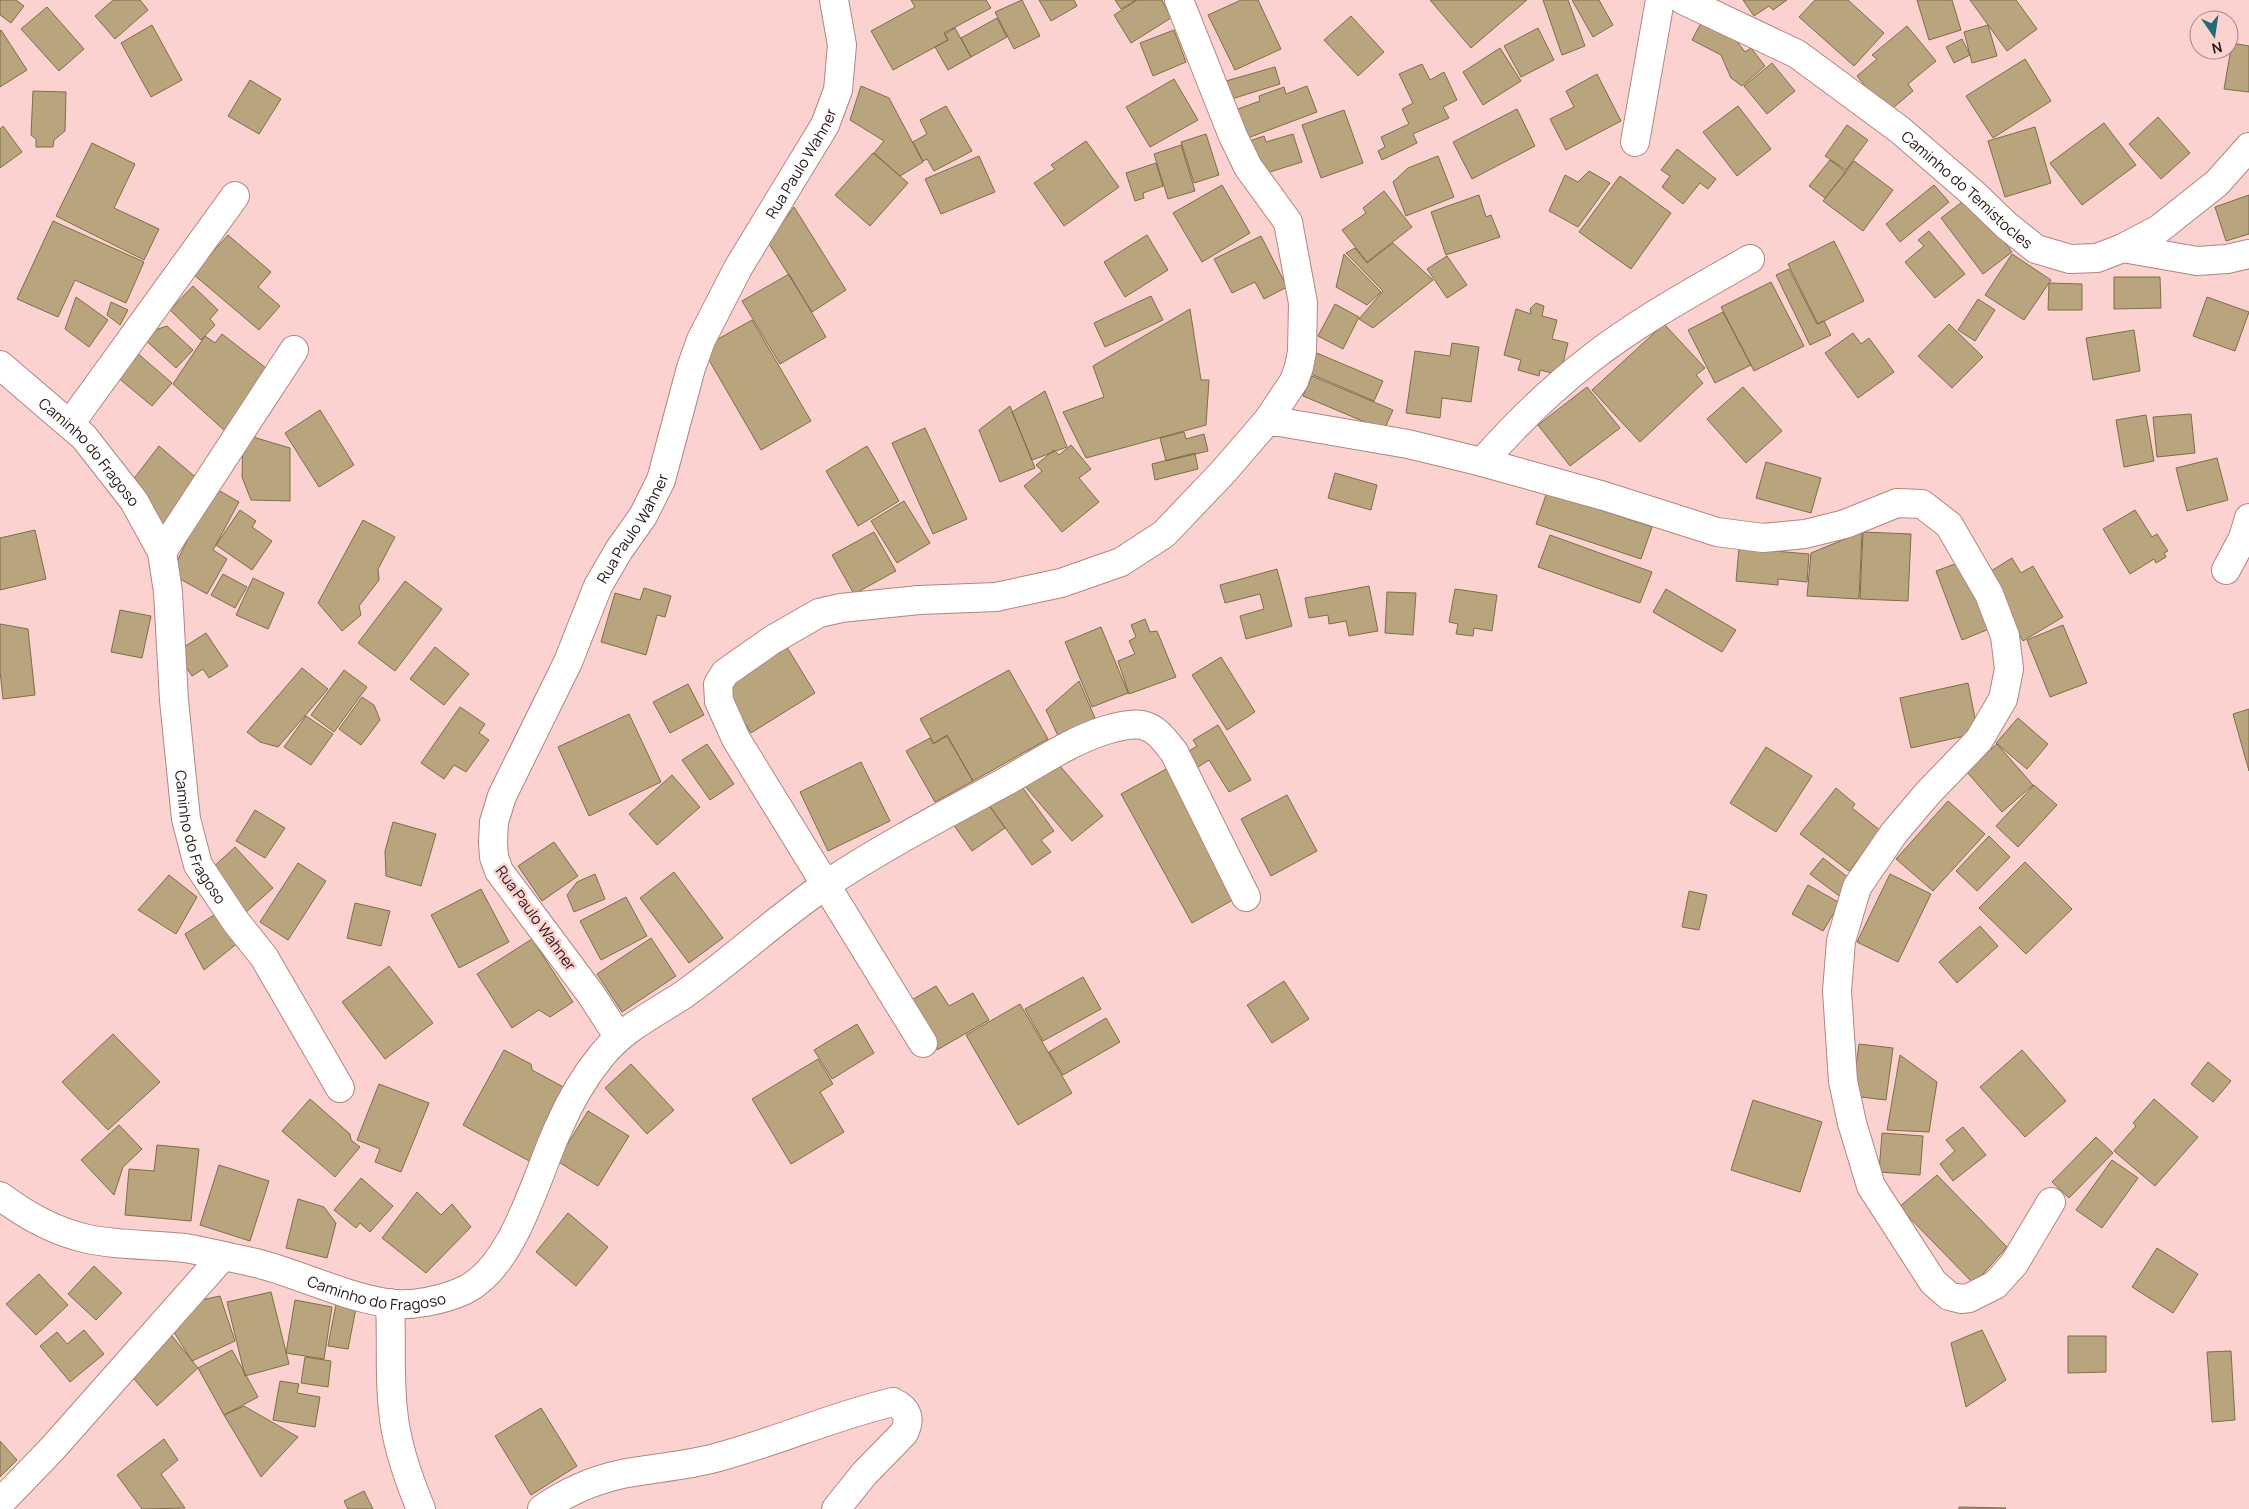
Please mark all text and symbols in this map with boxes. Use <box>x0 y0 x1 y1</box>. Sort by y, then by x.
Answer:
north arrow <box>2189 10 2239 60</box>
text: N <box>2210 38 2224 59</box>
street label: Rua Paulo Wahner <box>760 105 841 222</box>
street label: Caminho do Temistocles <box>1897 126 2038 253</box>
street label: Caminho do Fragoso <box>34 392 145 511</box>
street label: Rua Paulo Wahner <box>591 471 673 587</box>
street label: Caminho do Fragoso <box>171 769 232 908</box>
street label: Rua Paulo Wahner <box>491 861 581 975</box>
street label: Caminho do Fragoso <box>304 1270 448 1315</box>

